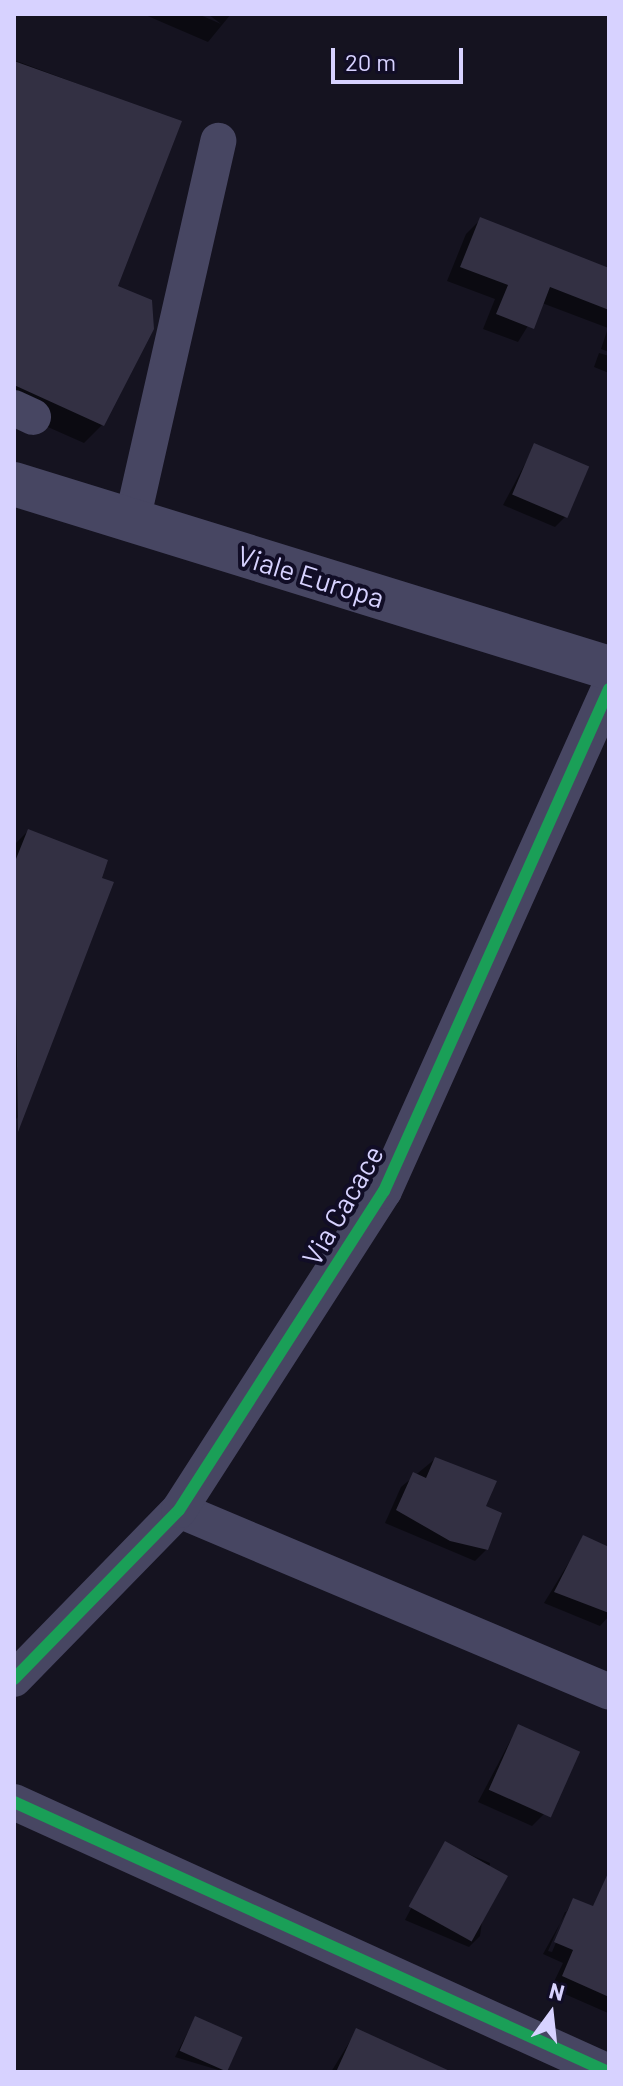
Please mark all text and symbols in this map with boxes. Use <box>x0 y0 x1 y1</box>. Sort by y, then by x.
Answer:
scale bar <box>335 32 467 82</box>
text: 20 m <box>345 47 396 76</box>
street label: Viale Europa <box>233 538 389 614</box>
street label: Via Cacace <box>294 1139 390 1271</box>
north arrow <box>511 1974 591 2054</box>
text: N <box>547 1976 568 2005</box>

